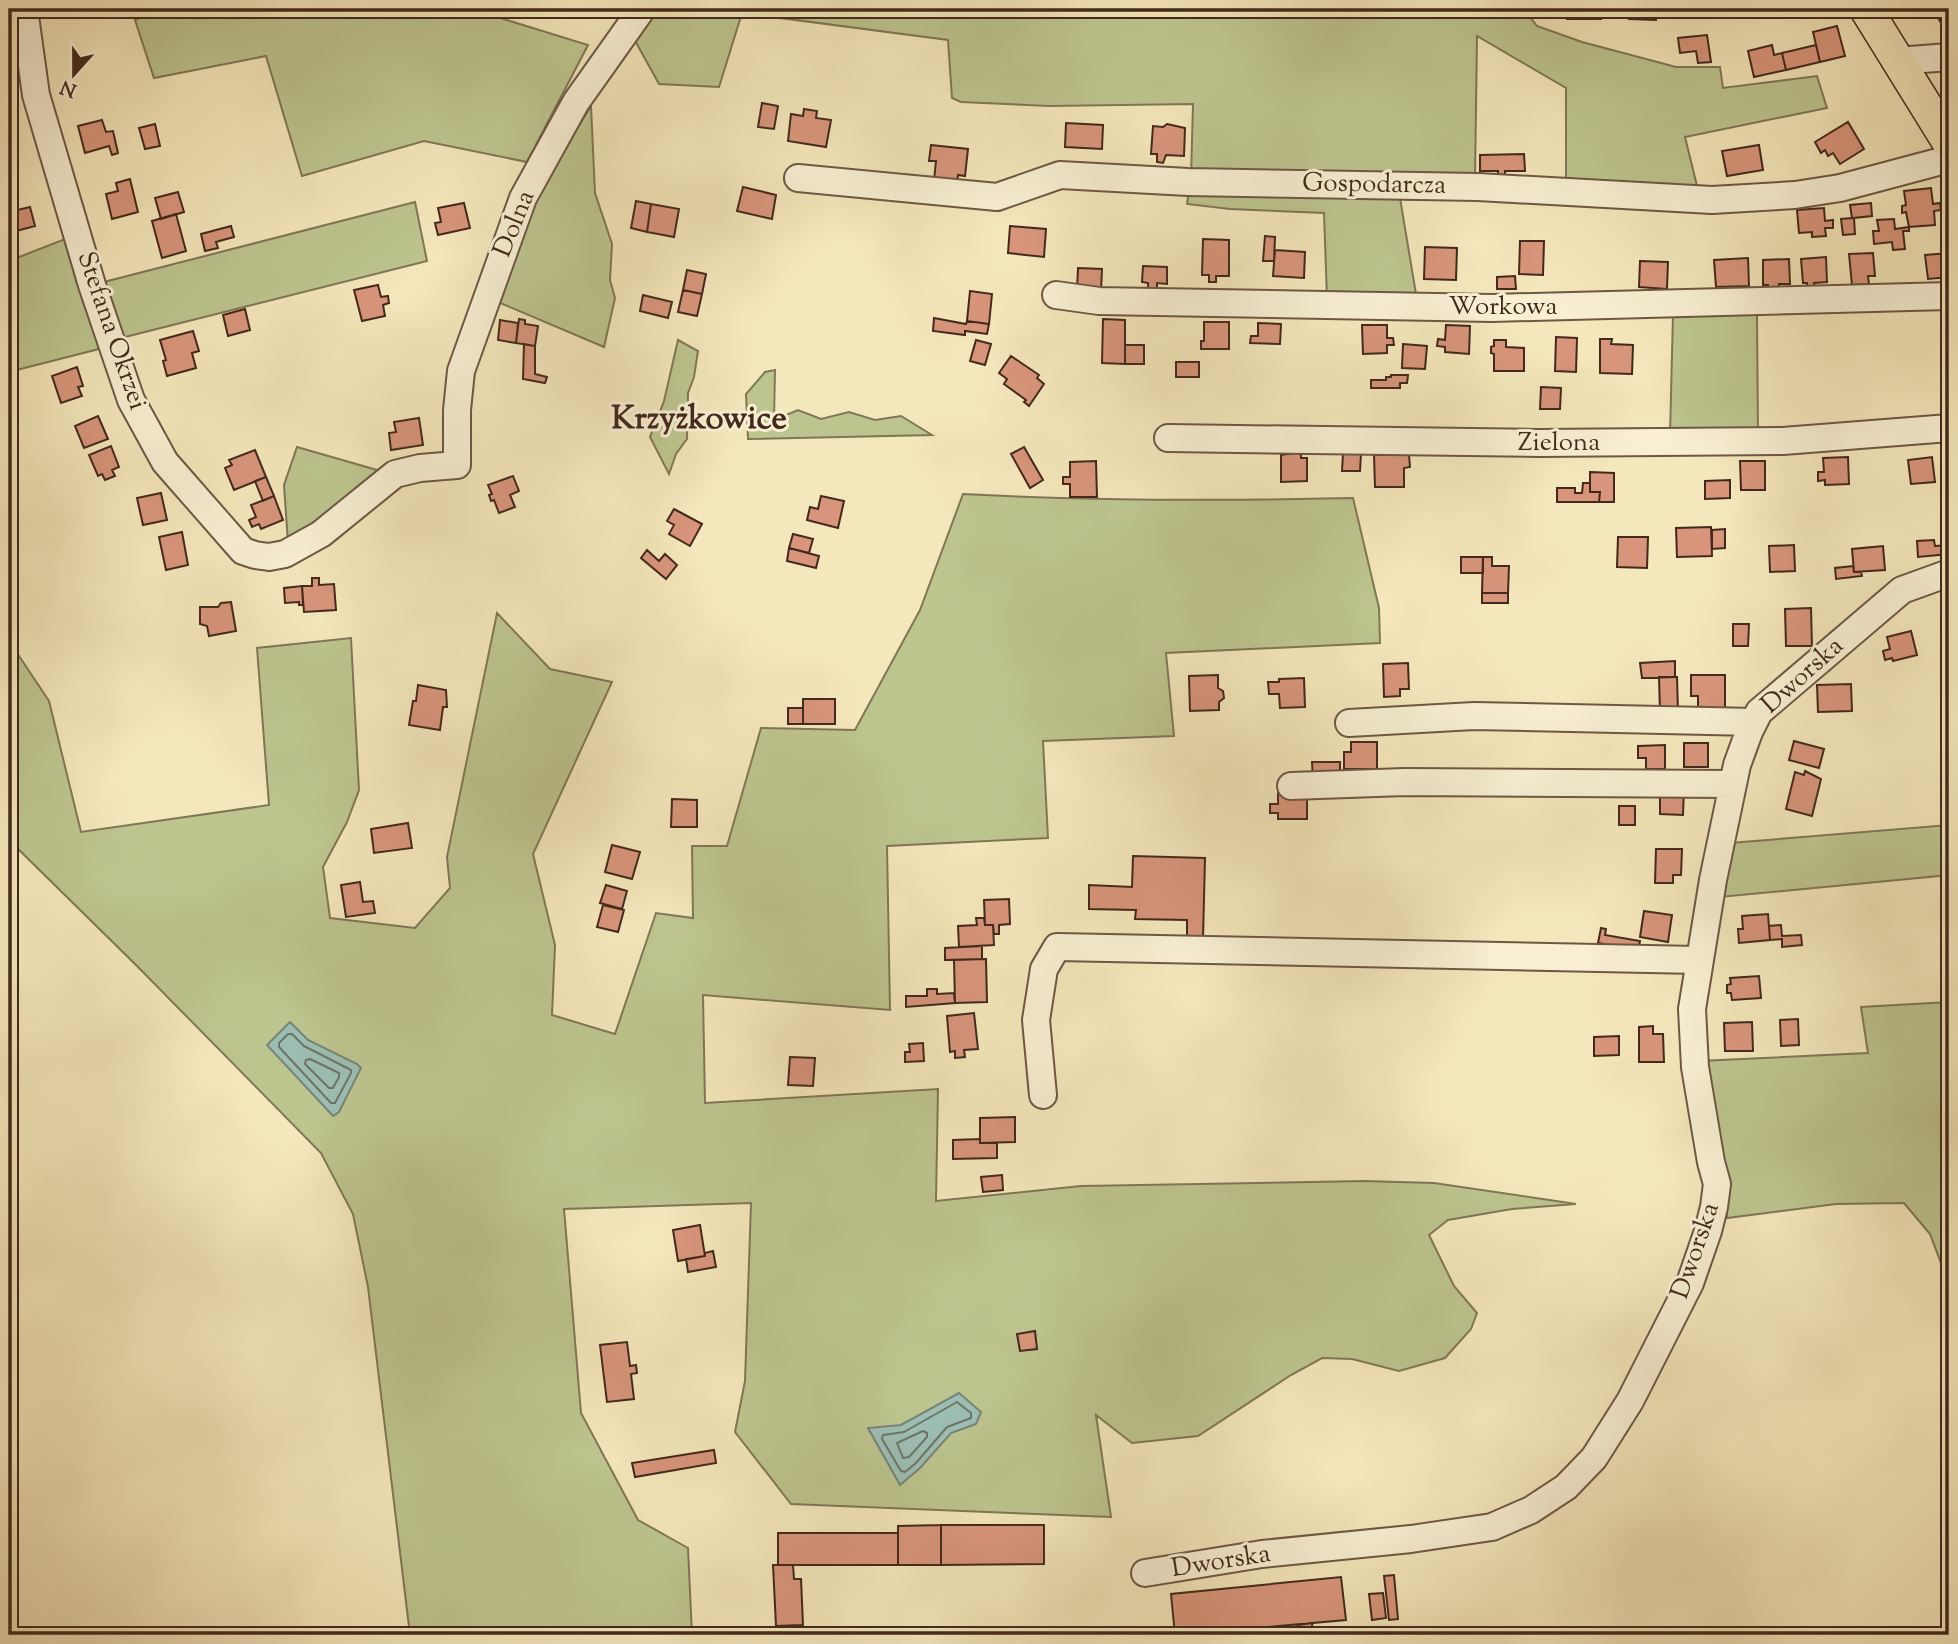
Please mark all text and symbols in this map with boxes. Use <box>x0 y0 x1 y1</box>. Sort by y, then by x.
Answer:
north arrow <box>38 38 108 108</box>
text: N <box>57 72 81 103</box>
street label: Gospodarcza <box>1302 165 1446 205</box>
street label: Dolna <box>485 185 545 263</box>
street label: Stefana Okrzei <box>67 247 155 415</box>
street label: Workowa <box>1449 289 1557 326</box>
district label: Krzyżkowice <box>611 396 787 444</box>
street label: Zielona <box>1518 425 1600 462</box>
street label: Dworska <box>1754 629 1852 723</box>
street label: Dworska <box>1662 1198 1730 1304</box>
street label: Dworska <box>1169 1536 1273 1588</box>

